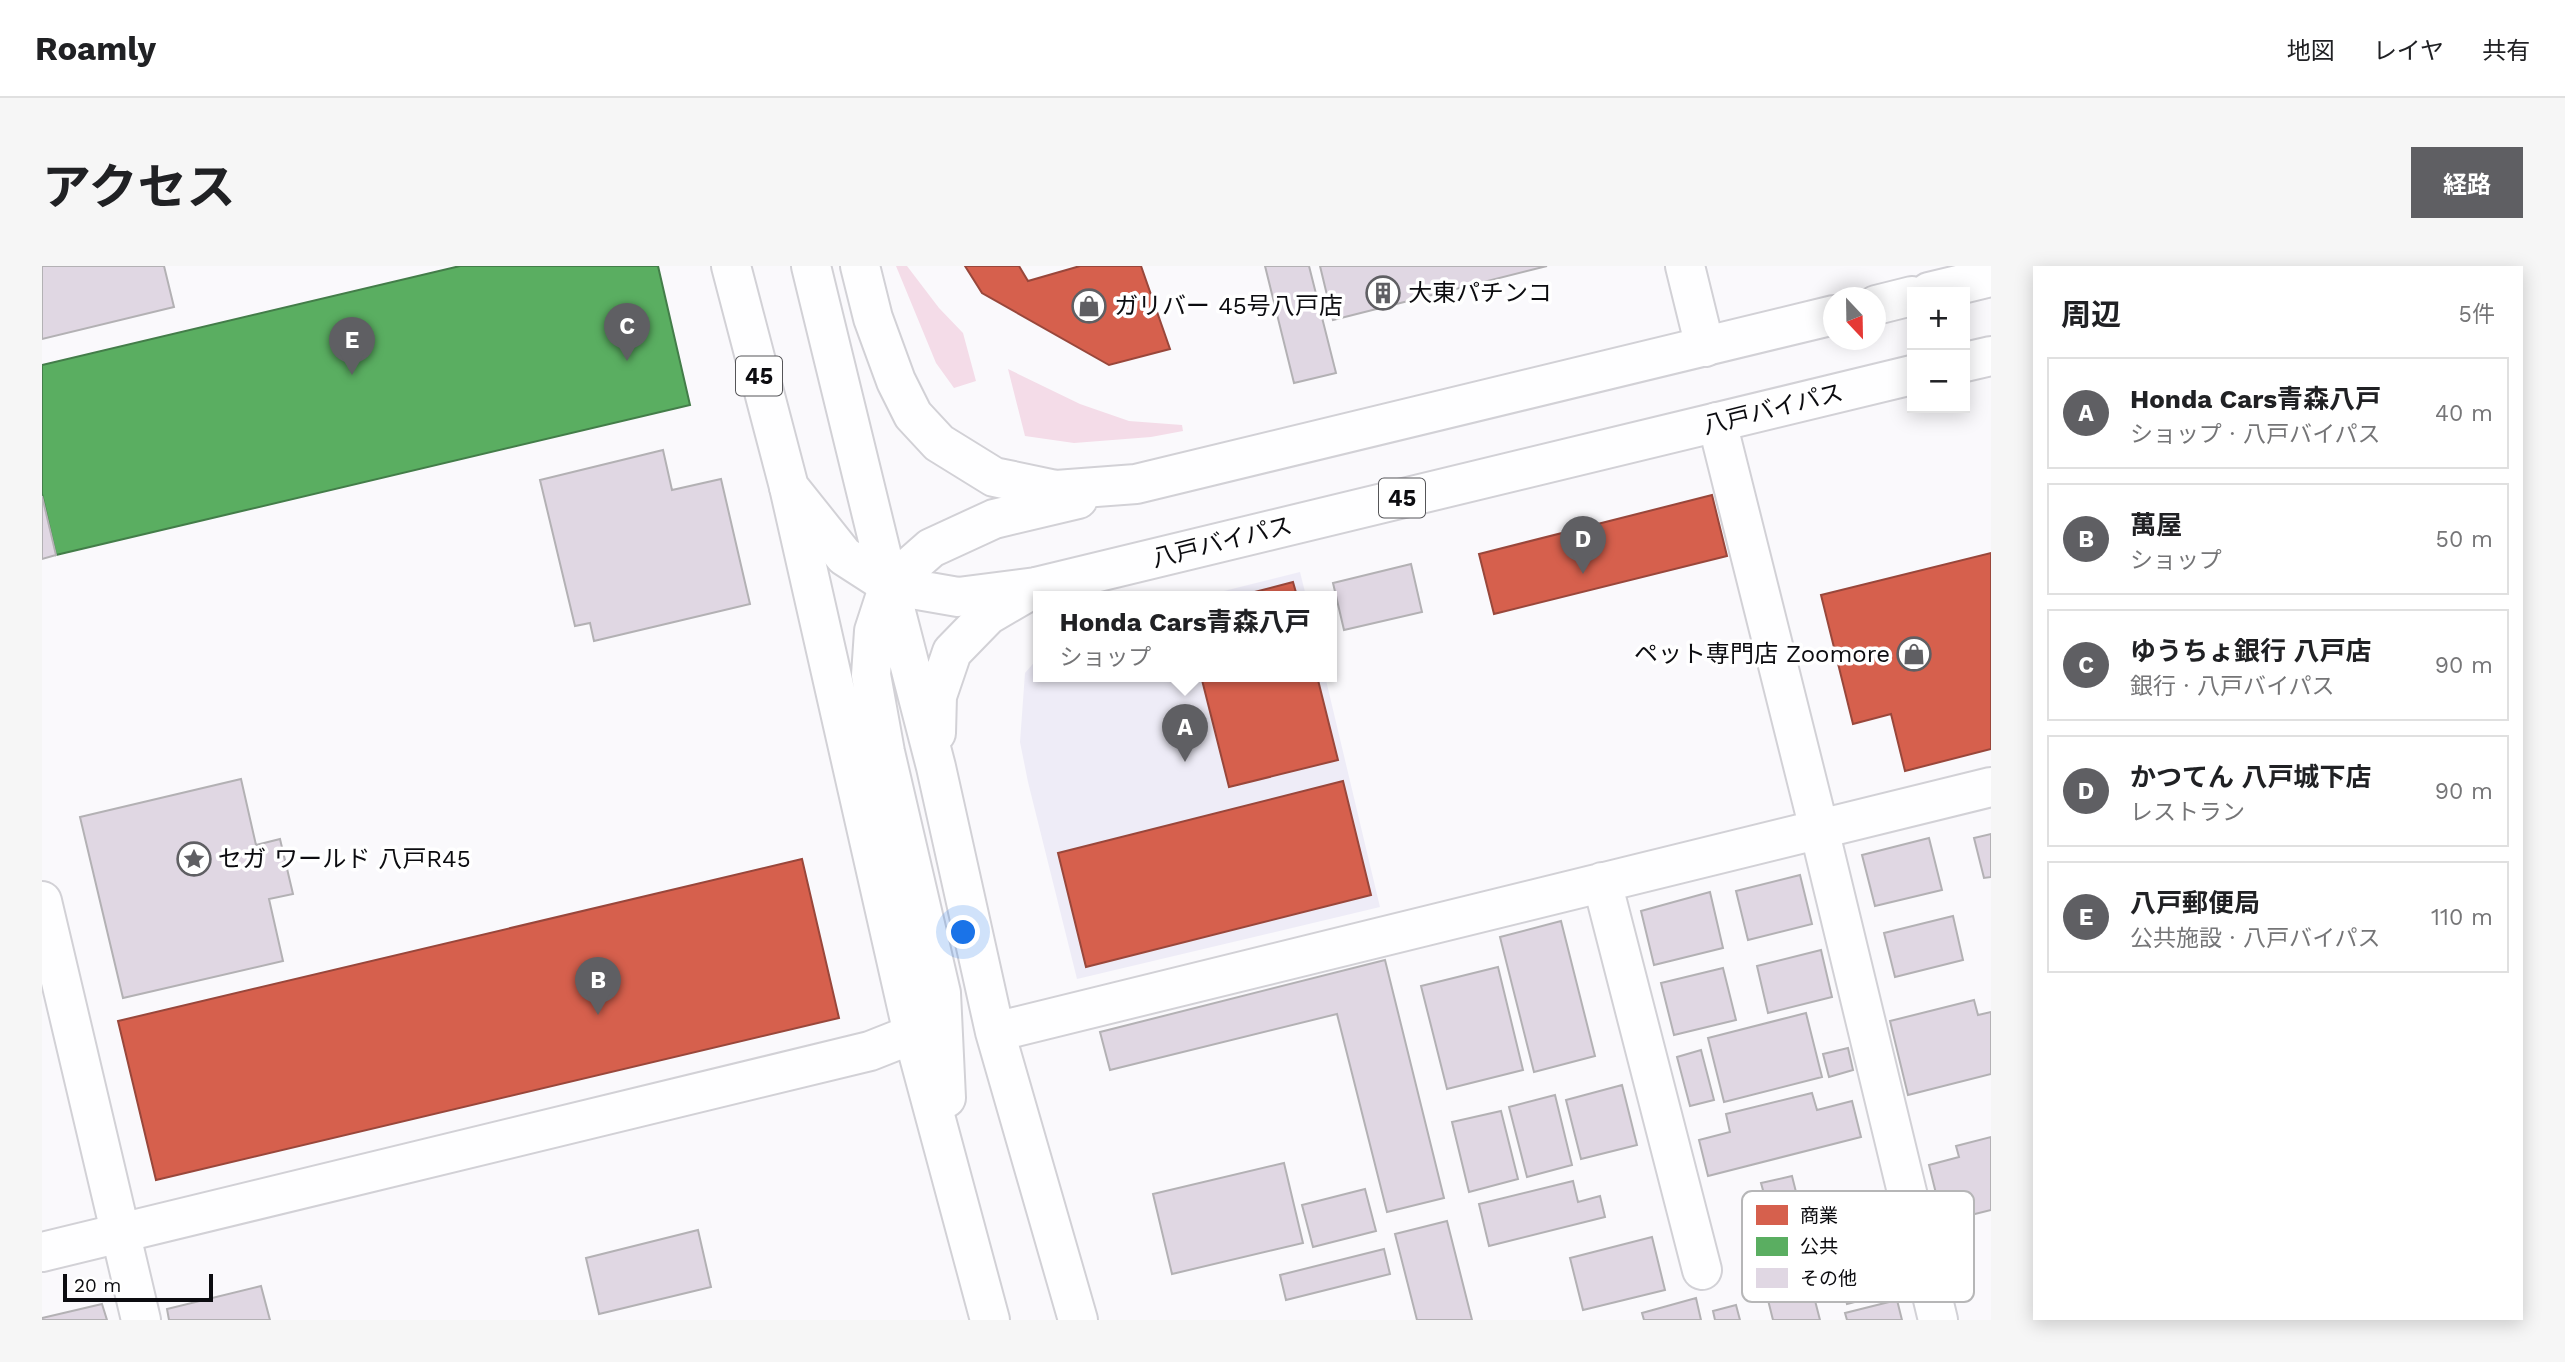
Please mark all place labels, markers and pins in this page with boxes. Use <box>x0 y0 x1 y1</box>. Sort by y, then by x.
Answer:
building icon: 大東パチンコ <box>1364 274 1402 312</box>
place label: 大東パチンコ <box>1408 279 1552 307</box>
shop icon: ガリバー 45号八戸店 <box>1070 287 1108 325</box>
place label: ガリバー 45号八戸店 <box>1114 292 1343 320</box>
pin: C <box>604 303 650 361</box>
pin: E <box>329 317 375 375</box>
pin: D <box>1560 516 1606 574</box>
shop icon: ペット専門店 Zoomore <box>1895 635 1933 673</box>
place label: ペット専門店 Zoomore <box>1634 640 1890 668</box>
pin: A <box>1162 704 1208 762</box>
place icon: セガ ワールド 八戸R45 <box>175 840 213 878</box>
place label: セガ ワールド 八戸R45 <box>218 845 471 873</box>
pin: B <box>575 957 621 1015</box>

